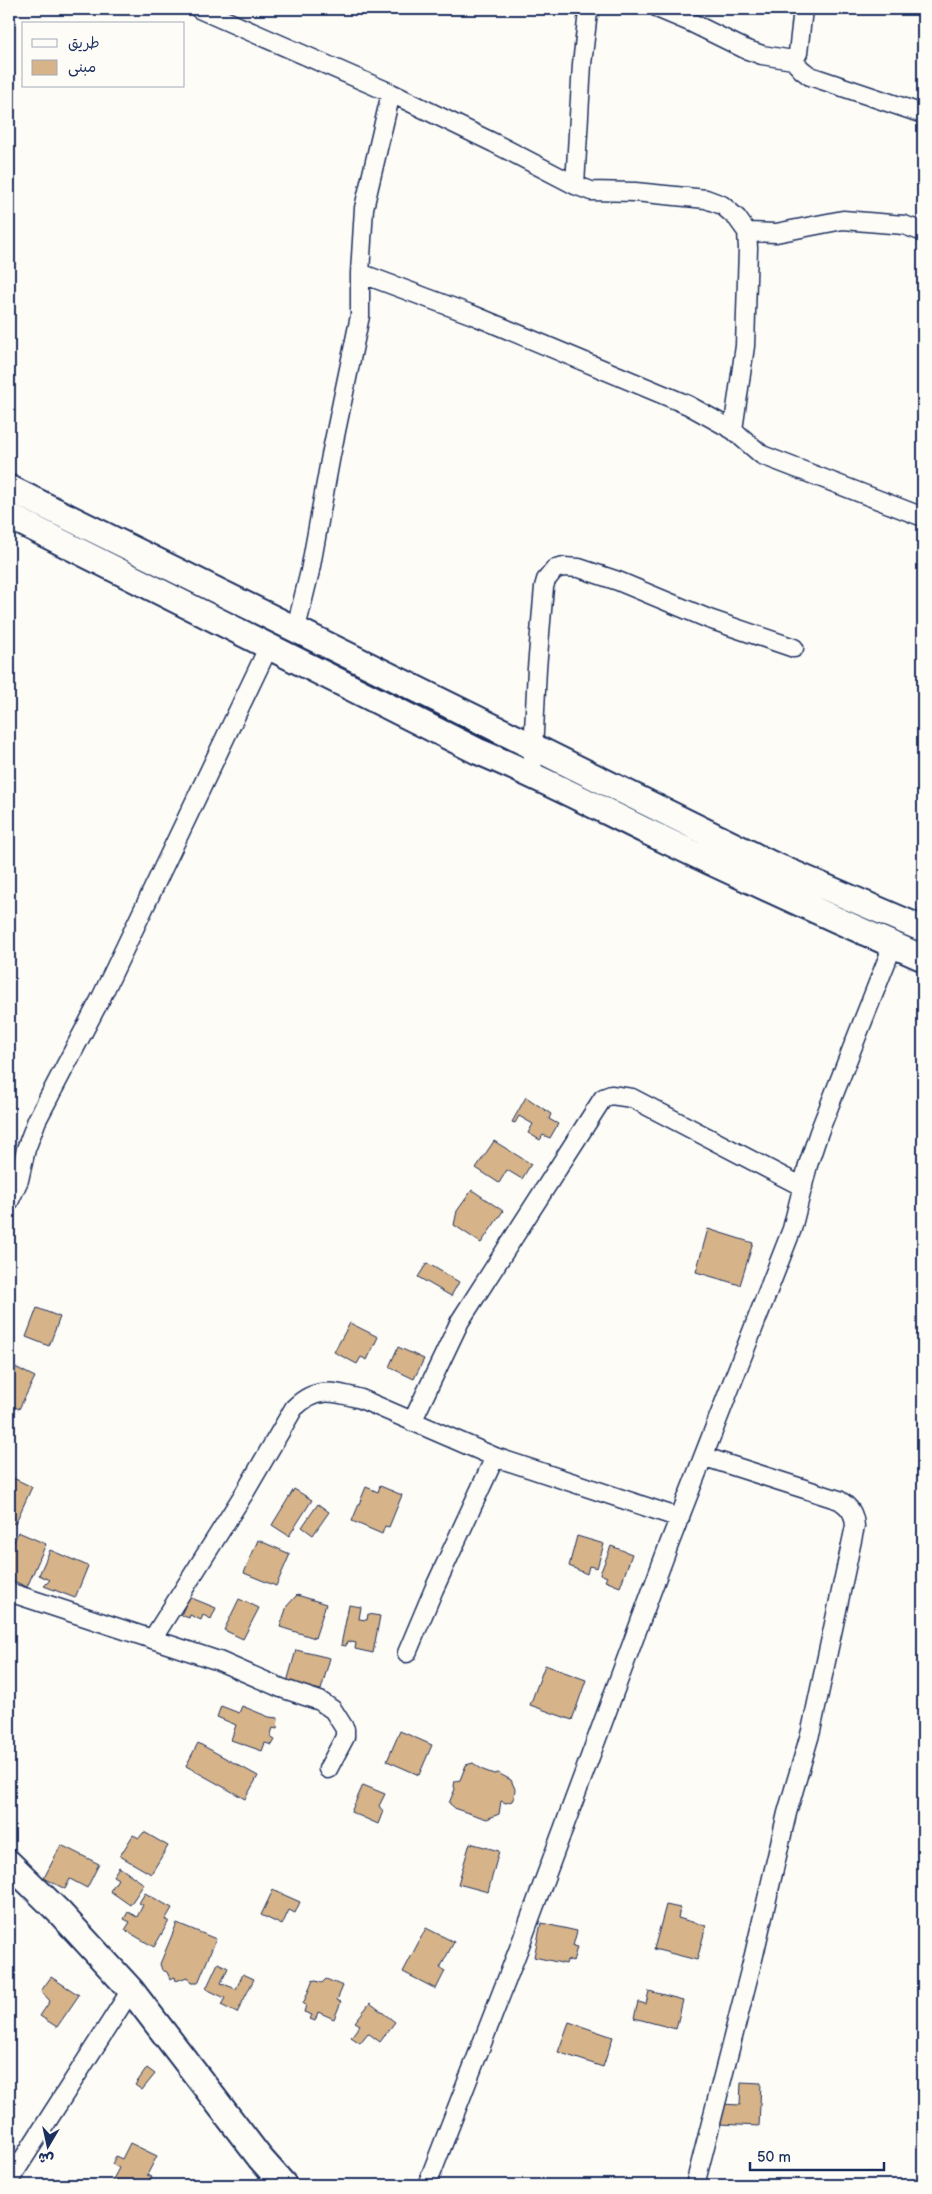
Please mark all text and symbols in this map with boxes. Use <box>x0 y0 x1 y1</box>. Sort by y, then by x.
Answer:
legend <box>22 22 185 88</box>
text: طريق <box>68 34 100 53</box>
text: مبنى <box>68 58 96 77</box>
north arrow <box>22 2122 72 2172</box>
scale bar <box>750 2139 883 2171</box>
text: 50 m <box>757 2148 791 2167</box>
text: ش <box>37 2149 55 2168</box>

